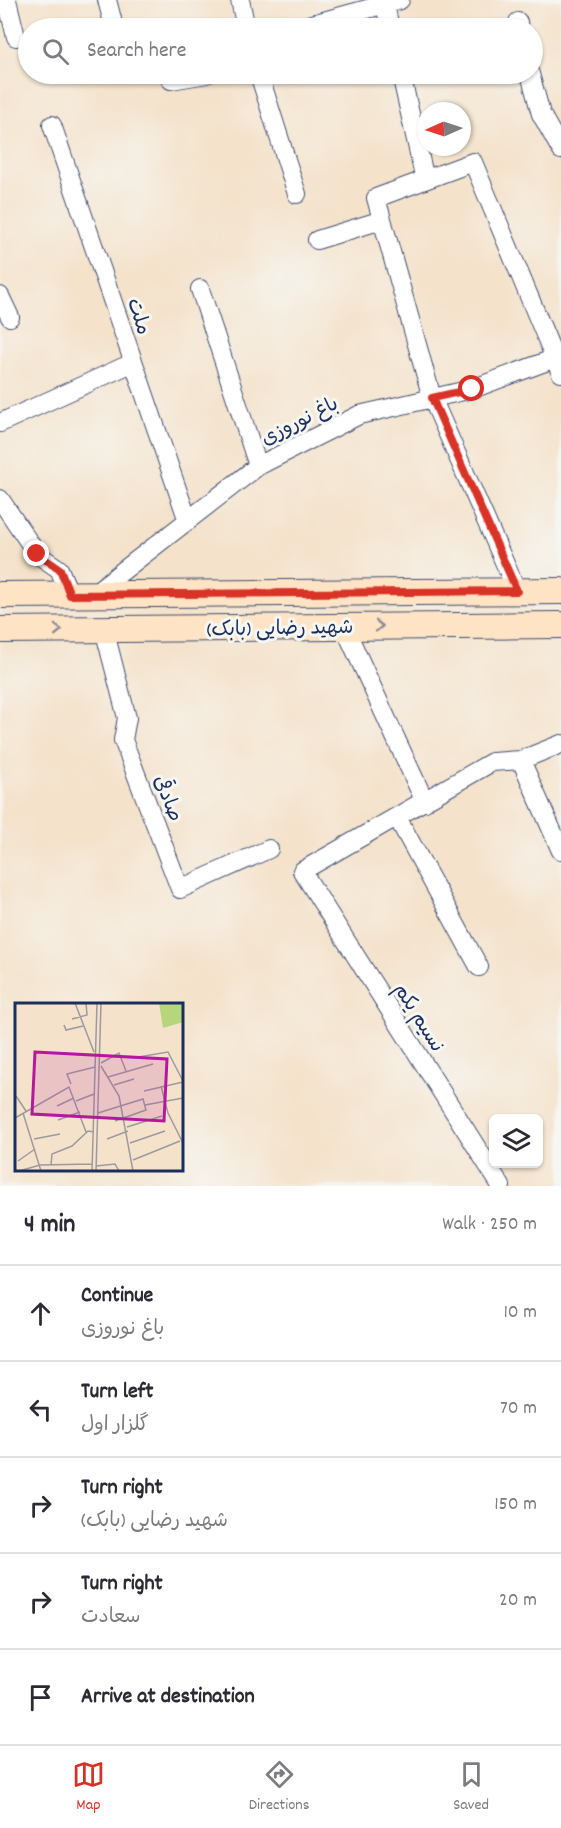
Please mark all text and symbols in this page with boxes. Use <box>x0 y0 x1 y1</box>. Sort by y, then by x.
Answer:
search box <box>18 18 543 84</box>
icon: search <box>39 35 72 68</box>
text: Search here <box>87 36 186 67</box>
north arrow <box>417 102 471 156</box>
street label: ملت <box>118 295 156 339</box>
route start <box>458 375 484 401</box>
street label: باغ نوروزی <box>257 391 344 454</box>
route end <box>23 540 49 566</box>
street label: شهید رضایی (بابک) <box>206 615 354 645</box>
one-way arrow <box>375 620 384 632</box>
one-way arrow <box>54 624 63 636</box>
street label: صادقی <box>145 771 190 826</box>
street label: نسیم یکم <box>385 979 450 1058</box>
inset map <box>15 1003 183 1171</box>
map controls <box>489 1114 543 1168</box>
button: layers <box>489 1114 543 1168</box>
text: 4 min <box>24 1207 75 1244</box>
text: Walk · 250 m <box>442 1211 537 1239</box>
text: Continue <box>81 1281 153 1312</box>
icon: ahead <box>24 1297 57 1330</box>
text: 10 m <box>503 1299 537 1327</box>
text: باغ نوروزی <box>81 1316 164 1344</box>
text: Turn left <box>81 1377 153 1408</box>
icon: left <box>24 1393 57 1426</box>
text: 70 m <box>500 1395 537 1423</box>
text: گلزار اول <box>81 1412 149 1440</box>
text: Turn right <box>81 1473 163 1504</box>
icon: right <box>24 1489 57 1522</box>
text: 150 m <box>494 1491 537 1519</box>
text: شهید رضایی (بابک) <box>81 1508 228 1536</box>
text: Turn right <box>81 1569 163 1600</box>
icon: right <box>24 1585 57 1618</box>
text: 20 m <box>499 1587 537 1615</box>
text: سعادت <box>81 1604 141 1632</box>
icon: arrive <box>24 1681 57 1714</box>
text: Arrive at destination <box>81 1682 255 1713</box>
tab: Map <box>72 1758 105 1817</box>
tab: Directions <box>249 1758 309 1817</box>
tab: Saved <box>453 1758 489 1817</box>

